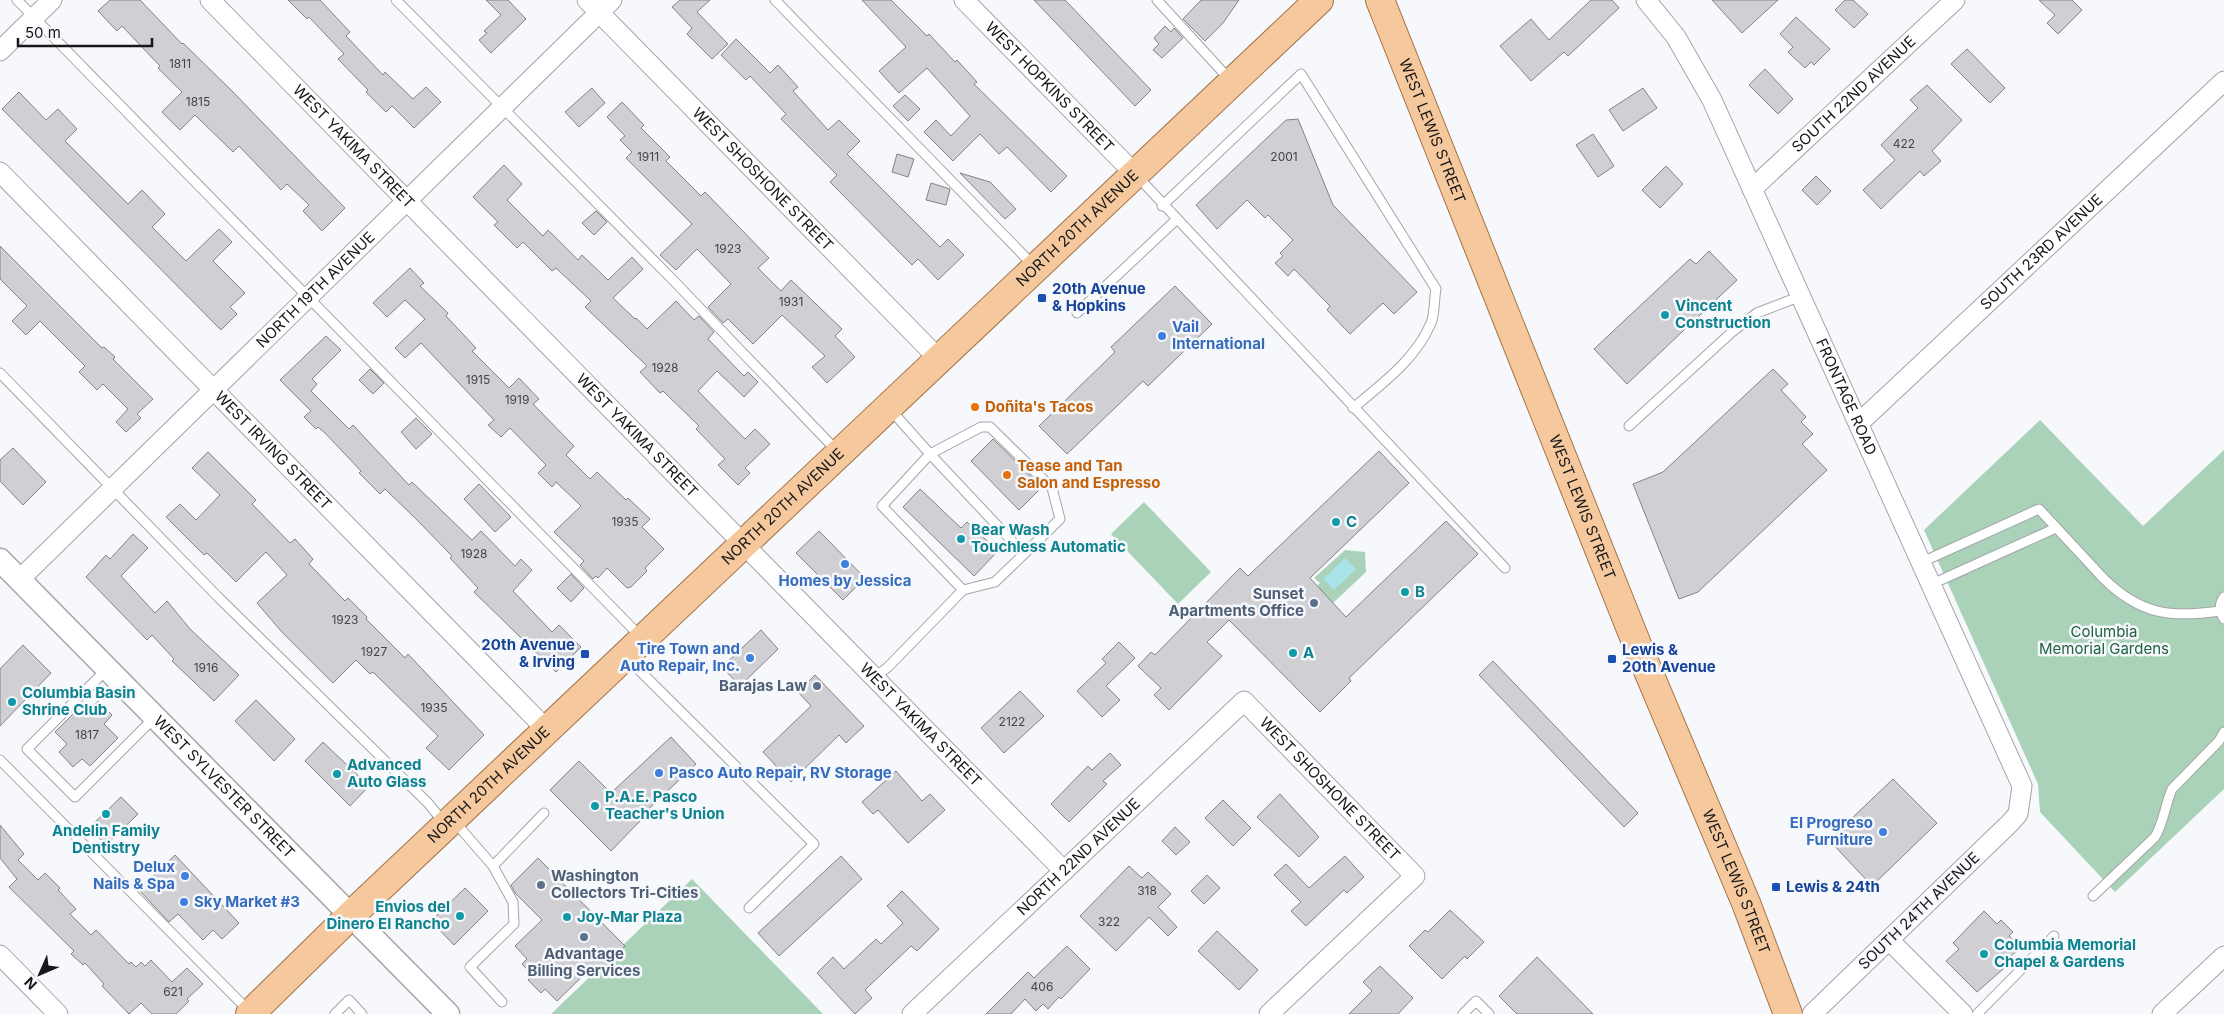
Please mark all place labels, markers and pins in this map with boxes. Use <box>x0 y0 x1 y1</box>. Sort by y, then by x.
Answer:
place label: 20th Avenue & Hopkins <box>1052 279 1146 315</box>
marker: 20th Avenue & Hopkins <box>1036 292 1048 304</box>
place label: Vincent Construction <box>1675 296 1771 332</box>
marker: Vincent Construction <box>1659 309 1671 321</box>
place label: Vail International <box>1172 317 1265 353</box>
marker: Vail International <box>1156 330 1168 342</box>
place label: Doñita's Tacos <box>985 397 1093 416</box>
marker: Doñita's Tacos <box>969 401 981 413</box>
place label: Tease and Tan Salon and Espresso <box>1017 456 1160 492</box>
marker: Tease and Tan Salon and Espresso <box>1001 469 1013 481</box>
place label: C <box>1346 512 1357 531</box>
marker: C <box>1330 516 1342 528</box>
place label: Bear Wash Touchless Automatic <box>971 520 1126 556</box>
marker: Bear Wash Touchless Automatic <box>955 533 967 545</box>
marker: Homes by Jessica <box>839 558 851 570</box>
place label: Homes by Jessica <box>778 571 912 590</box>
place label: B <box>1415 582 1425 601</box>
place label: Sunset Apartments Office <box>1168 584 1305 620</box>
marker: B <box>1399 586 1411 598</box>
marker: Sunset Apartments Office <box>1308 597 1320 609</box>
place label: 20th Avenue & Irving <box>481 635 575 671</box>
place label: Tire Town and Auto Repair, Inc. <box>620 639 740 675</box>
place label: Lewis & 20th Avenue <box>1622 640 1716 676</box>
place label: A <box>1303 643 1314 662</box>
marker: A <box>1287 647 1299 659</box>
marker: 20th Avenue & Irving <box>579 648 591 660</box>
marker: Tire Town and Auto Repair, Inc. <box>744 652 756 664</box>
marker: Lewis & 20th Avenue <box>1606 653 1618 665</box>
place label: Barajas Law <box>719 676 807 695</box>
marker: Barajas Law <box>811 680 823 692</box>
place label: Columbia Basin Shrine Club <box>22 683 136 719</box>
marker: Columbia Basin Shrine Club <box>6 696 18 708</box>
place label: Advanced Auto Glass <box>347 755 426 791</box>
place label: Pasco Auto Repair, RV Storage <box>669 763 892 782</box>
marker: Pasco Auto Repair, RV Storage <box>653 767 665 779</box>
marker: Advanced Auto Glass <box>331 768 343 780</box>
place label: P.A.E. Pasco Teacher's Union <box>605 787 725 823</box>
marker: P.A.E. Pasco Teacher's Union <box>589 800 601 812</box>
marker: Andelin Family Dentistry <box>100 808 112 820</box>
place label: El Progreso Furniture <box>1790 813 1873 849</box>
place label: Andelin Family Dentistry <box>52 821 160 857</box>
marker: El Progreso Furniture <box>1877 826 1889 838</box>
place label: Delux Nails & Spa <box>93 857 175 893</box>
place label: Washington Collectors Tri-Cities <box>551 866 698 902</box>
marker: Delux Nails & Spa <box>179 870 191 882</box>
place label: Lewis & 24th <box>1786 877 1880 896</box>
marker: Washington Collectors Tri-Cities <box>535 879 547 891</box>
marker: Lewis & 24th <box>1770 881 1782 893</box>
place label: Sky Market #3 <box>194 892 300 911</box>
marker: Sky Market #3 <box>178 896 190 908</box>
place label: Envios del Dinero El Rancho <box>326 897 450 933</box>
place label: Joy-Mar Plaza <box>577 907 682 926</box>
marker: Envios del Dinero El Rancho <box>454 910 466 922</box>
marker: Joy-Mar Plaza <box>561 911 573 923</box>
marker: Advantage Billing Services <box>578 931 590 943</box>
place label: Columbia Memorial Chapel & Gardens <box>1994 935 2136 971</box>
place label: Advantage Billing Services <box>528 944 640 980</box>
marker: Columbia Memorial Chapel & Gardens <box>1978 948 1990 960</box>

